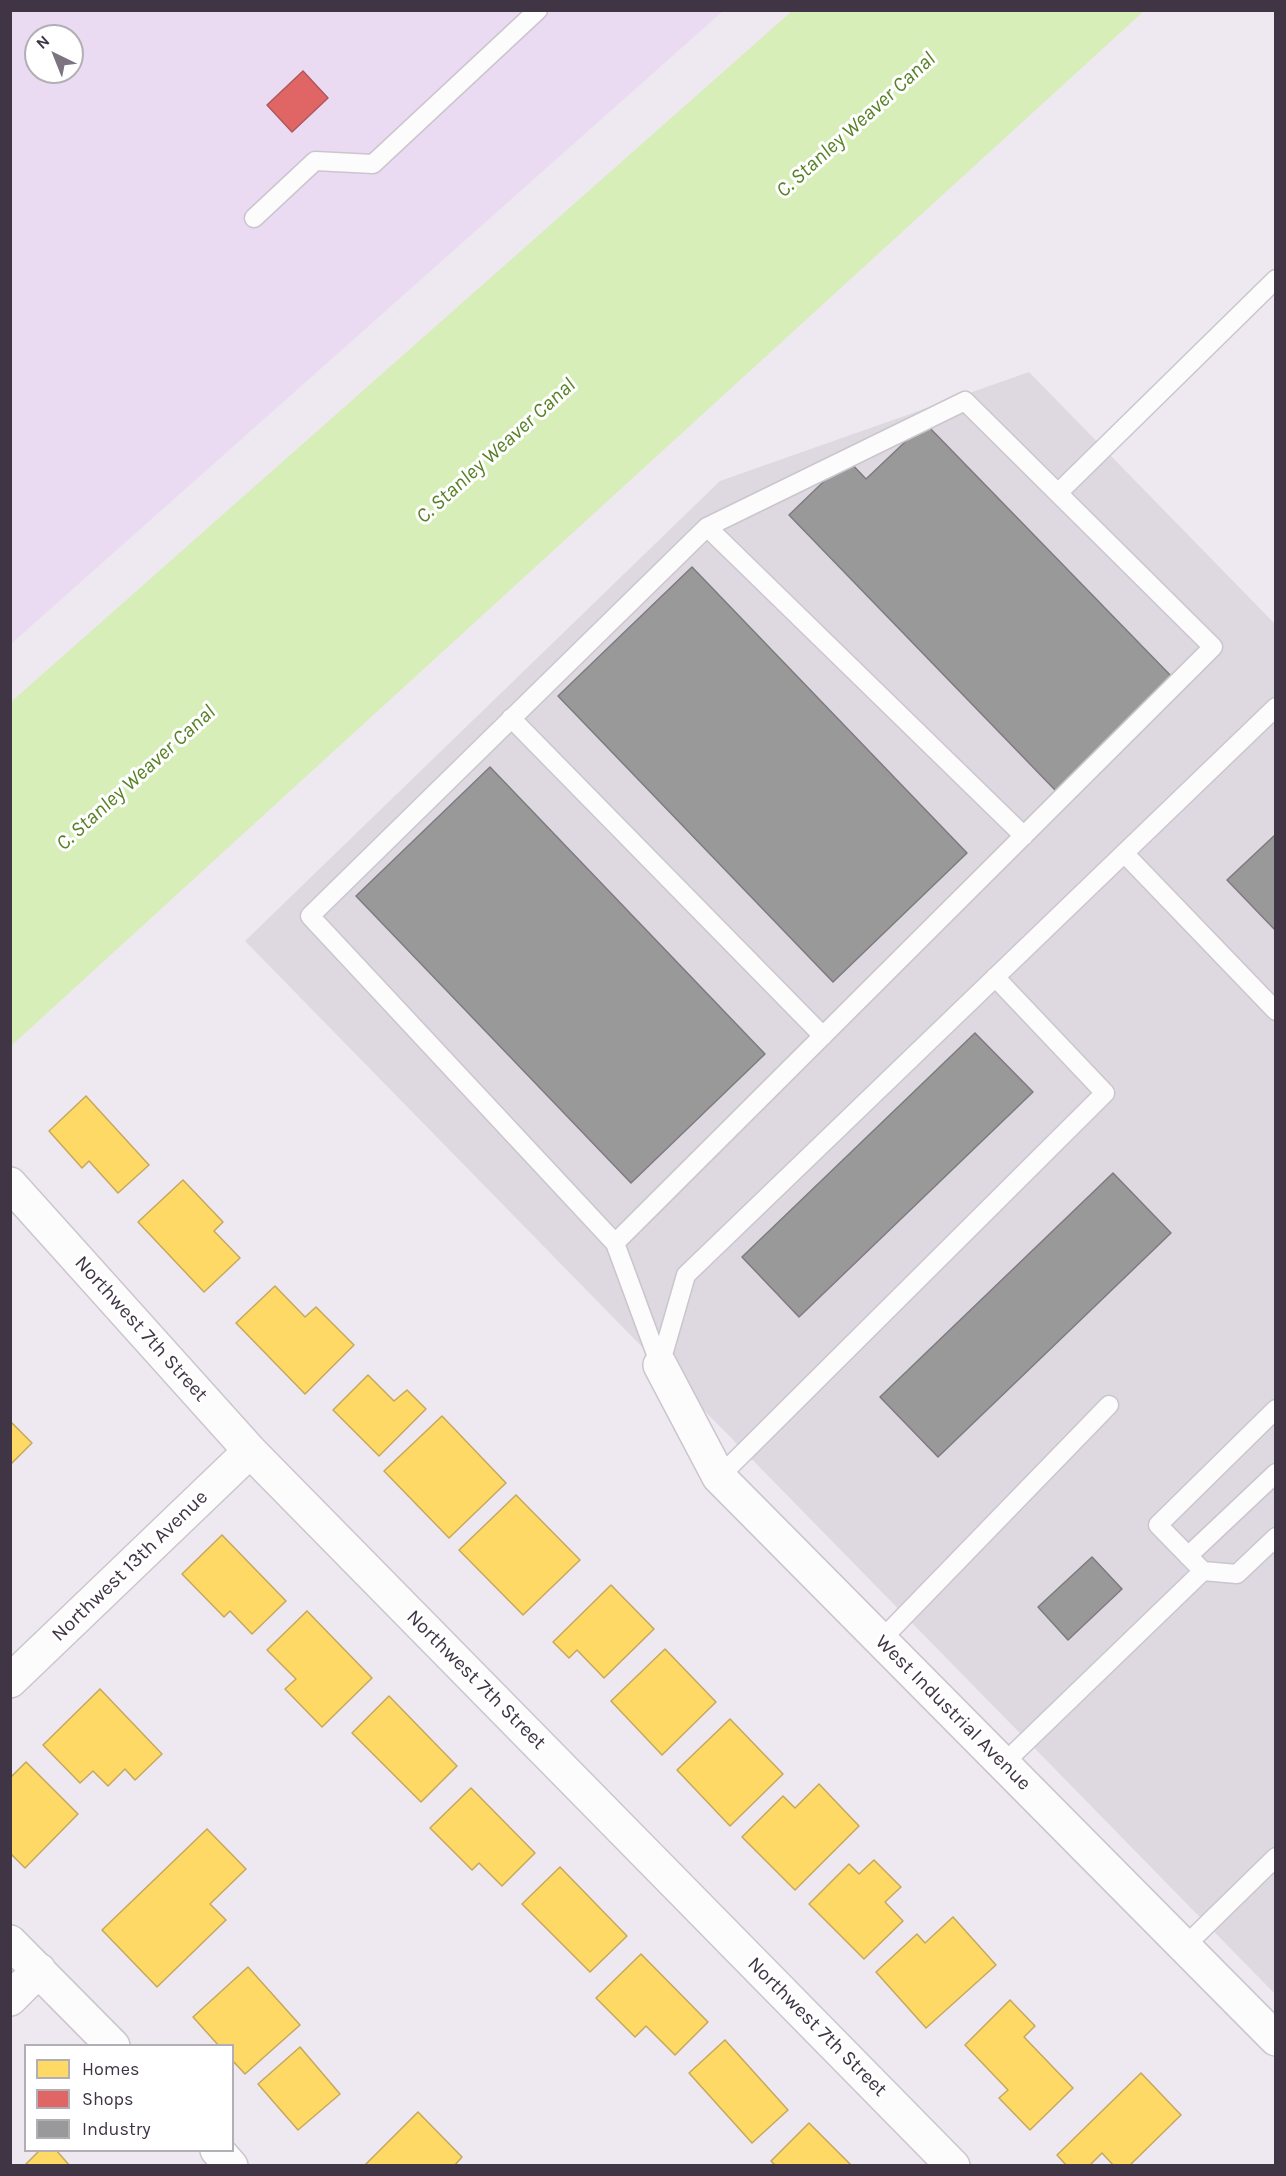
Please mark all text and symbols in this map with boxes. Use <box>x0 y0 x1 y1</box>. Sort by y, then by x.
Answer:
north arrow <box>24 24 84 84</box>
text: N <box>32 31 53 53</box>
water label: C. Stanley Weaver Canal <box>771 47 941 203</box>
water label: C. Stanley Weaver Canal <box>411 373 581 529</box>
water label: C. Stanley Weaver Canal <box>51 700 221 856</box>
street label: Northwest 7th Street <box>69 1251 213 1407</box>
street label: Northwest 13th Avenue <box>47 1485 213 1647</box>
street label: Northwest 7th Street <box>401 1605 551 1755</box>
street label: West Industrial Avenue <box>870 1630 1036 1796</box>
street label: Northwest 7th Street <box>742 1952 892 2102</box>
legend <box>24 2044 234 2152</box>
text: Homes <box>82 2058 139 2080</box>
text: Shops <box>82 2088 134 2110</box>
text: Industry <box>82 2118 151 2140</box>

